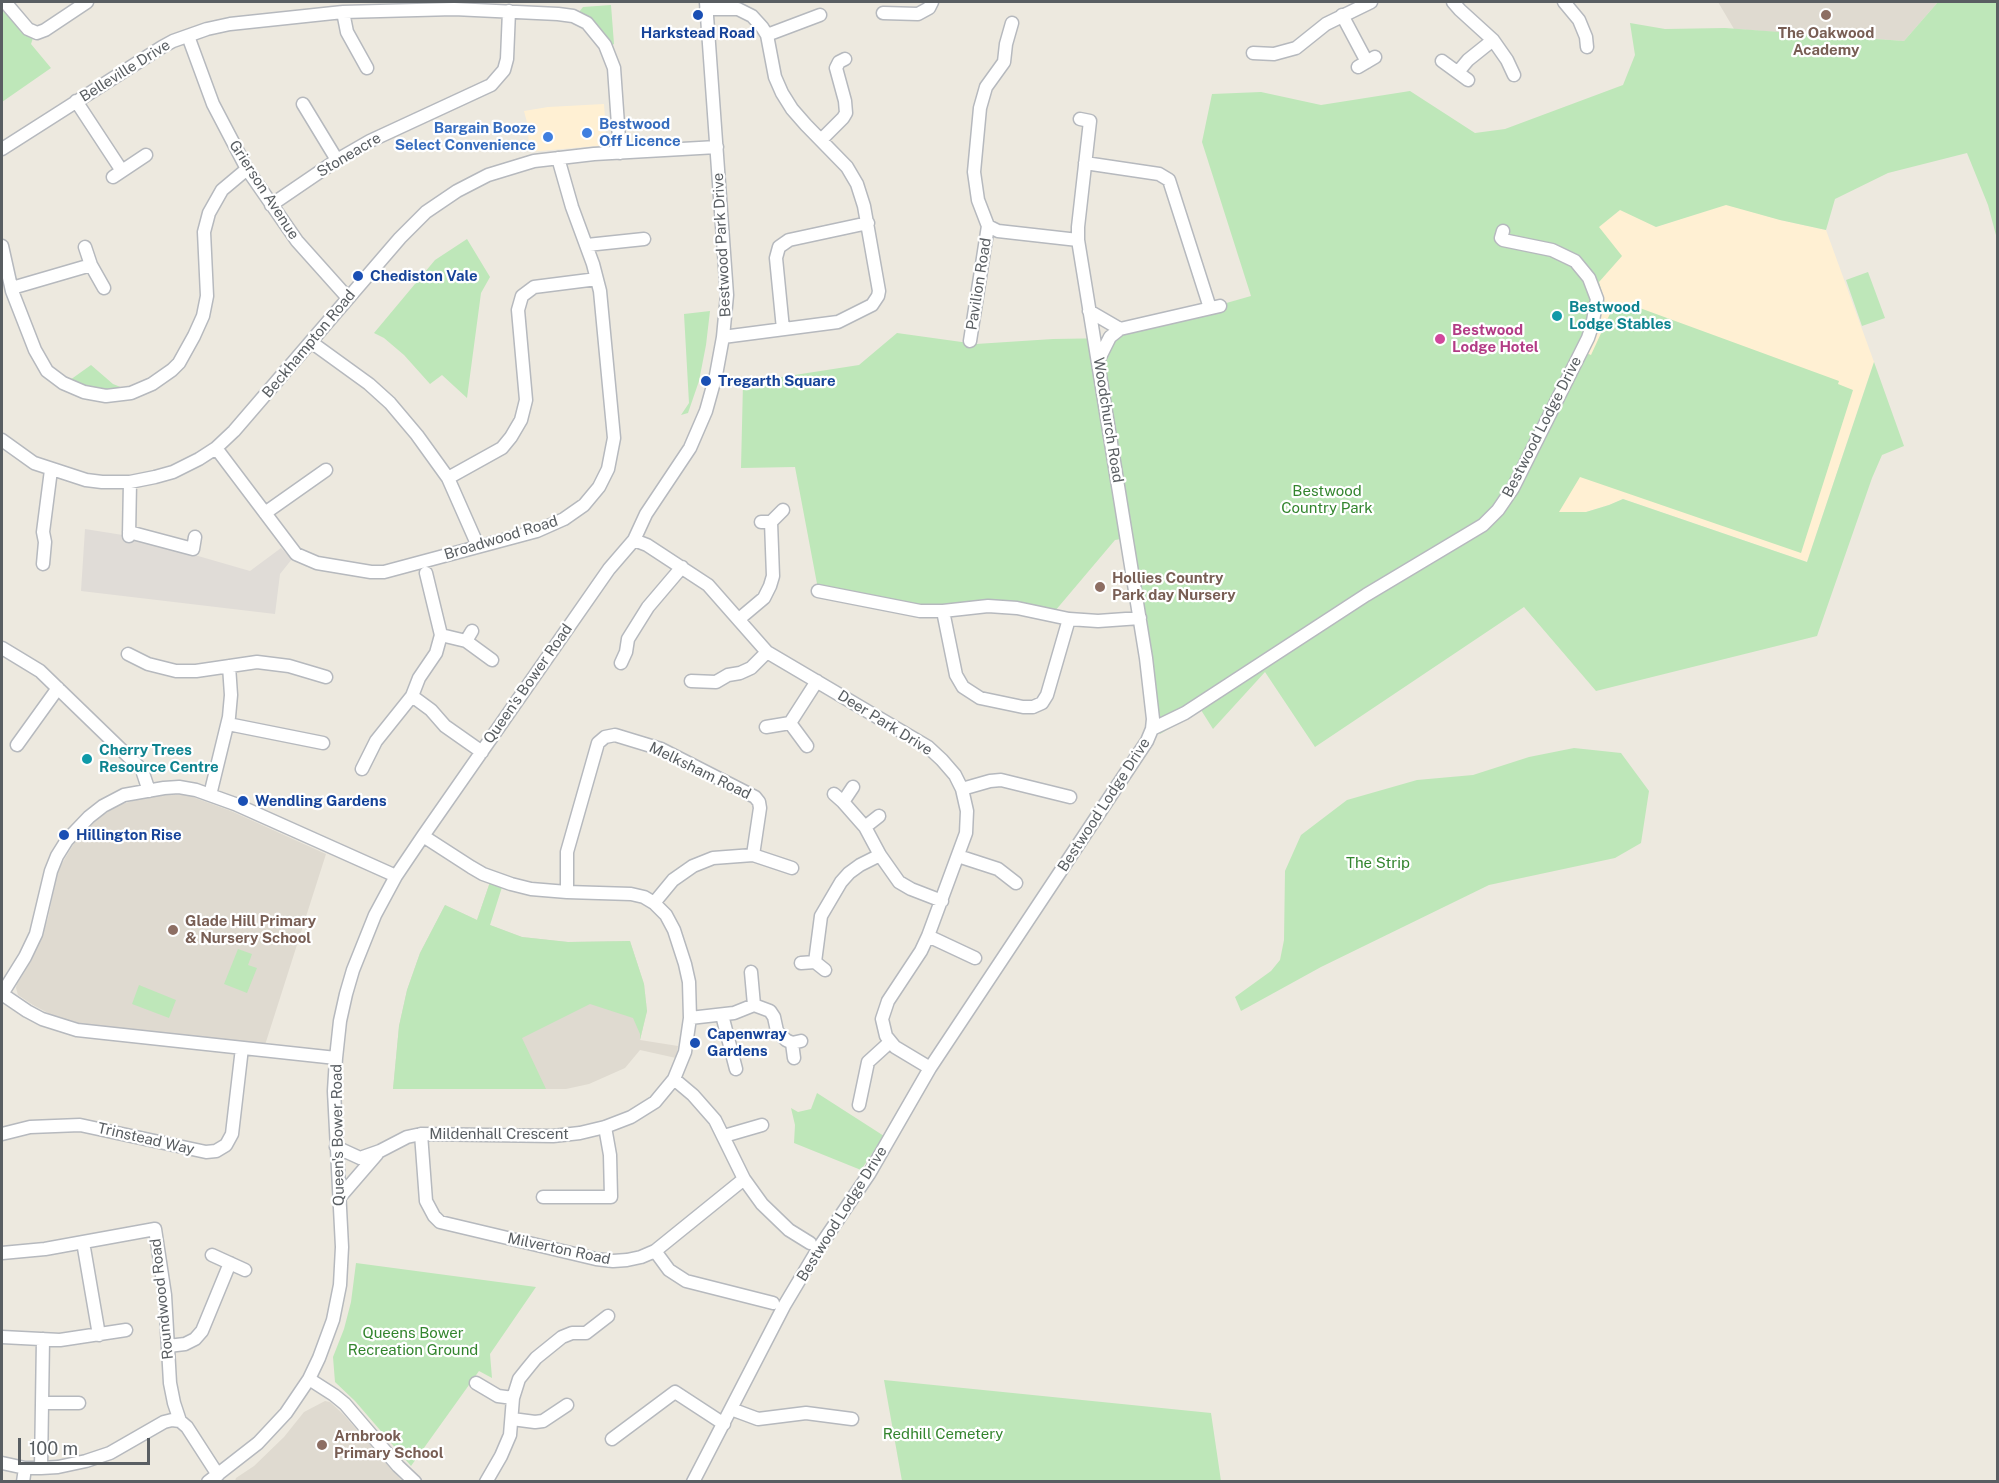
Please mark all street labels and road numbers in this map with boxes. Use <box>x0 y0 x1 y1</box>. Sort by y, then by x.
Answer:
street label: Belleville Drive <box>76 36 174 106</box>
street label: Stoneacre <box>314 129 384 181</box>
street label: Grierson Avenue <box>225 137 303 243</box>
street label: Bestwood Park Drive <box>709 172 735 318</box>
street label: Pavilion Road <box>963 237 995 331</box>
street label: Beckhampton Road <box>259 286 359 402</box>
street label: Bestwood Lodge Drive <box>1499 353 1585 501</box>
street label: Woodchurch Road <box>1089 356 1127 484</box>
street label: Broadwood Road <box>442 512 560 564</box>
street label: Queen's Bower Road <box>480 621 576 747</box>
street label: Deer Park Drive <box>834 687 936 759</box>
street label: Bestwood Lodge Drive <box>1054 735 1154 875</box>
street label: Melksham Road <box>646 739 754 803</box>
street label: Queen's Bower Road <box>328 1064 348 1206</box>
street label: Trinstead Way <box>96 1119 196 1159</box>
street label: Mildenhall Crescent <box>429 1125 569 1143</box>
street label: Bestwood Lodge Drive <box>793 1143 891 1285</box>
street label: Milverton Road <box>506 1229 612 1269</box>
street label: Roundwood Road <box>147 1238 177 1360</box>

